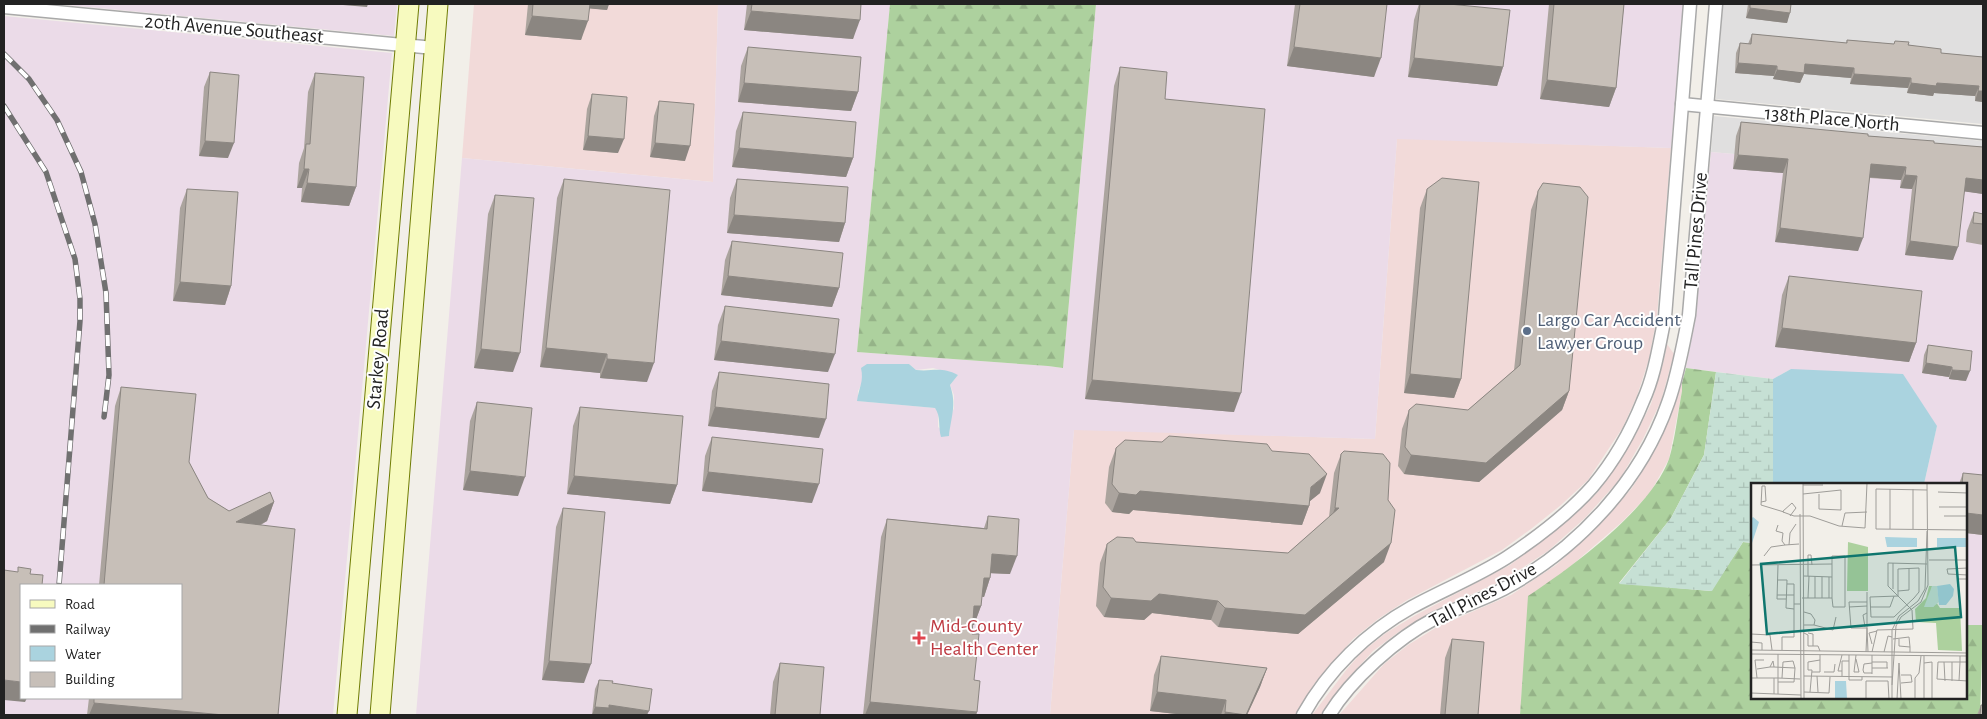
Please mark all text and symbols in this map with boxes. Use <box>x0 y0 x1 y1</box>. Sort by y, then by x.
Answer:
street label: 20th Avenue Southeast <box>144 11 325 47</box>
street label: 138th Place North <box>1764 103 1900 135</box>
street label: Tall Pines Drive <box>1681 171 1711 291</box>
street label: Starkey Road <box>364 308 392 410</box>
place label: Largo Car Accident Lawyer Group <box>1537 310 1681 353</box>
marker: Largo Car Accident Lawyer Group <box>1521 325 1533 337</box>
inset map <box>1751 483 1967 699</box>
street label: Tall Pines Drive <box>1426 558 1540 632</box>
legend <box>20 584 182 699</box>
text: Road <box>65 597 95 612</box>
place label: Mid-County Health Center <box>930 616 1039 659</box>
text: Railway <box>65 622 111 637</box>
marker: Mid-County Health Center <box>912 631 926 645</box>
text: Water <box>65 647 101 662</box>
text: Building <box>65 672 115 687</box>

